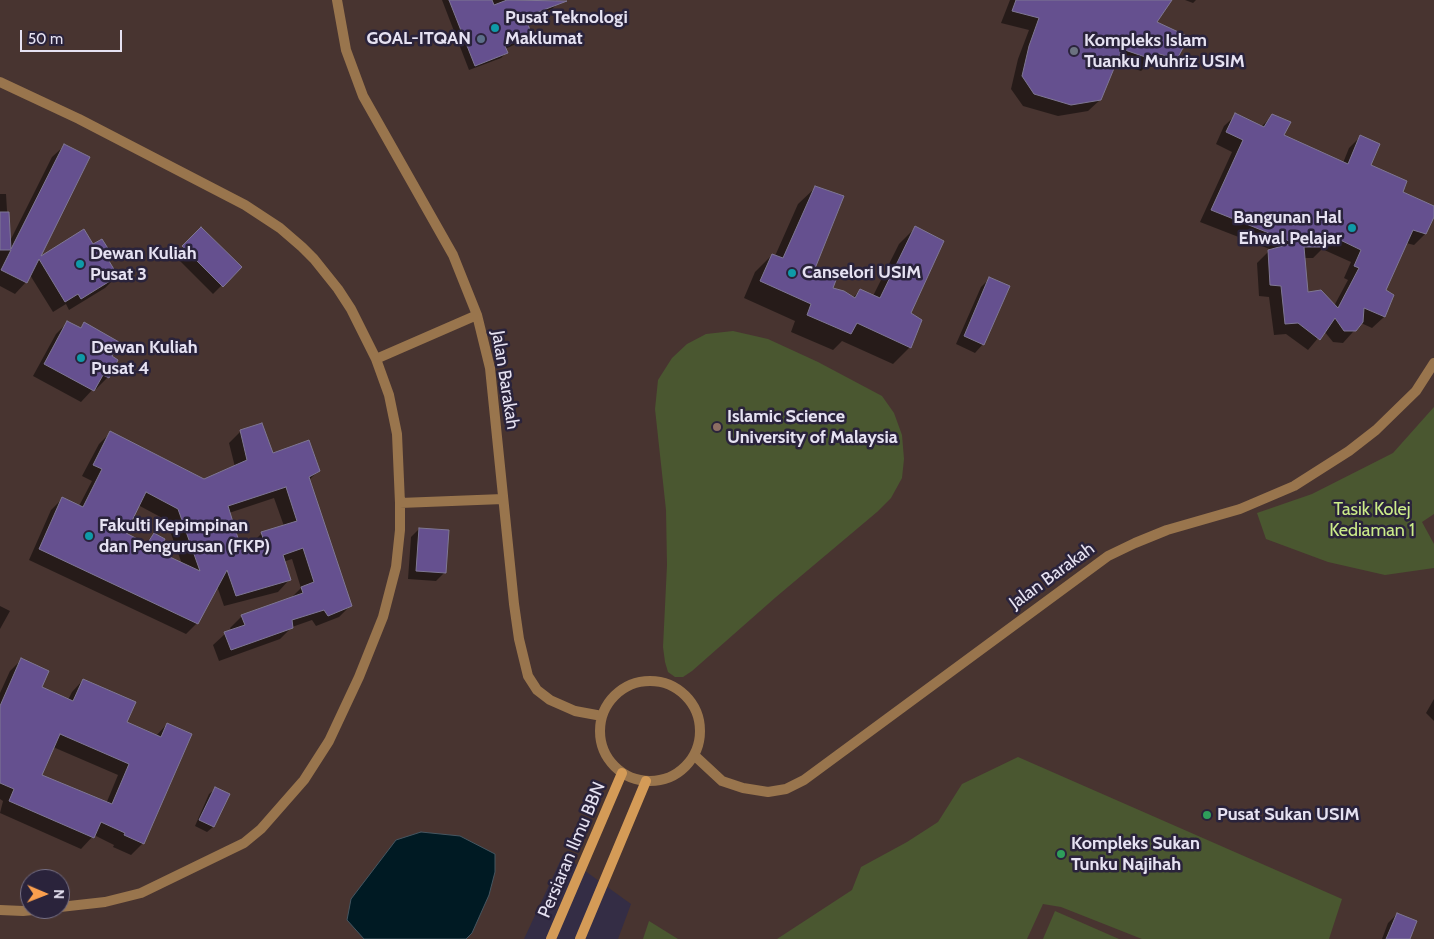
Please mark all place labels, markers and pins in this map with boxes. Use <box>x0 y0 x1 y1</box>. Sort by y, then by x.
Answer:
place label: Pusat Teknologi Maklumat <box>505 7 628 50</box>
marker: Pusat Teknologi Maklumat <box>489 22 501 34</box>
place label: GOAL-ITQAN <box>366 28 471 50</box>
place label: Kompleks Islam Tuanku Muhriz USIM <box>1084 30 1245 72</box>
marker: GOAL-ITQAN <box>475 33 487 45</box>
marker: Kompleks Islam Tuanku Muhriz USIM <box>1068 45 1080 57</box>
place label: Bangunan Hal Ehwal Pelajar <box>1233 207 1342 250</box>
marker: Bangunan Hal Ehwal Pelajar <box>1346 222 1358 234</box>
place label: Dewan Kuliah Pusat 3 <box>90 243 197 286</box>
marker: Dewan Kuliah Pusat 3 <box>74 258 86 270</box>
place label: Canselori USIM <box>802 262 921 284</box>
marker: Canselori USIM <box>786 267 798 279</box>
place label: Dewan Kuliah Pusat 4 <box>91 337 198 379</box>
marker: Dewan Kuliah Pusat 4 <box>75 352 87 364</box>
place label: Islamic Science University of Malaysia <box>727 406 898 448</box>
marker: Islamic Science University of Malaysia <box>711 421 723 433</box>
place label: Fakulti Kepimpinan dan Pengurusan (FKP) <box>99 515 270 558</box>
marker: Fakulti Kepimpinan dan Pengurusan (FKP) <box>83 530 95 542</box>
place label: Pusat Sukan USIM <box>1217 804 1359 826</box>
marker: Pusat Sukan USIM <box>1201 809 1213 821</box>
place label: Kompleks Sukan Tunku Najihah <box>1071 833 1200 876</box>
marker: Kompleks Sukan Tunku Najihah <box>1055 848 1067 860</box>

